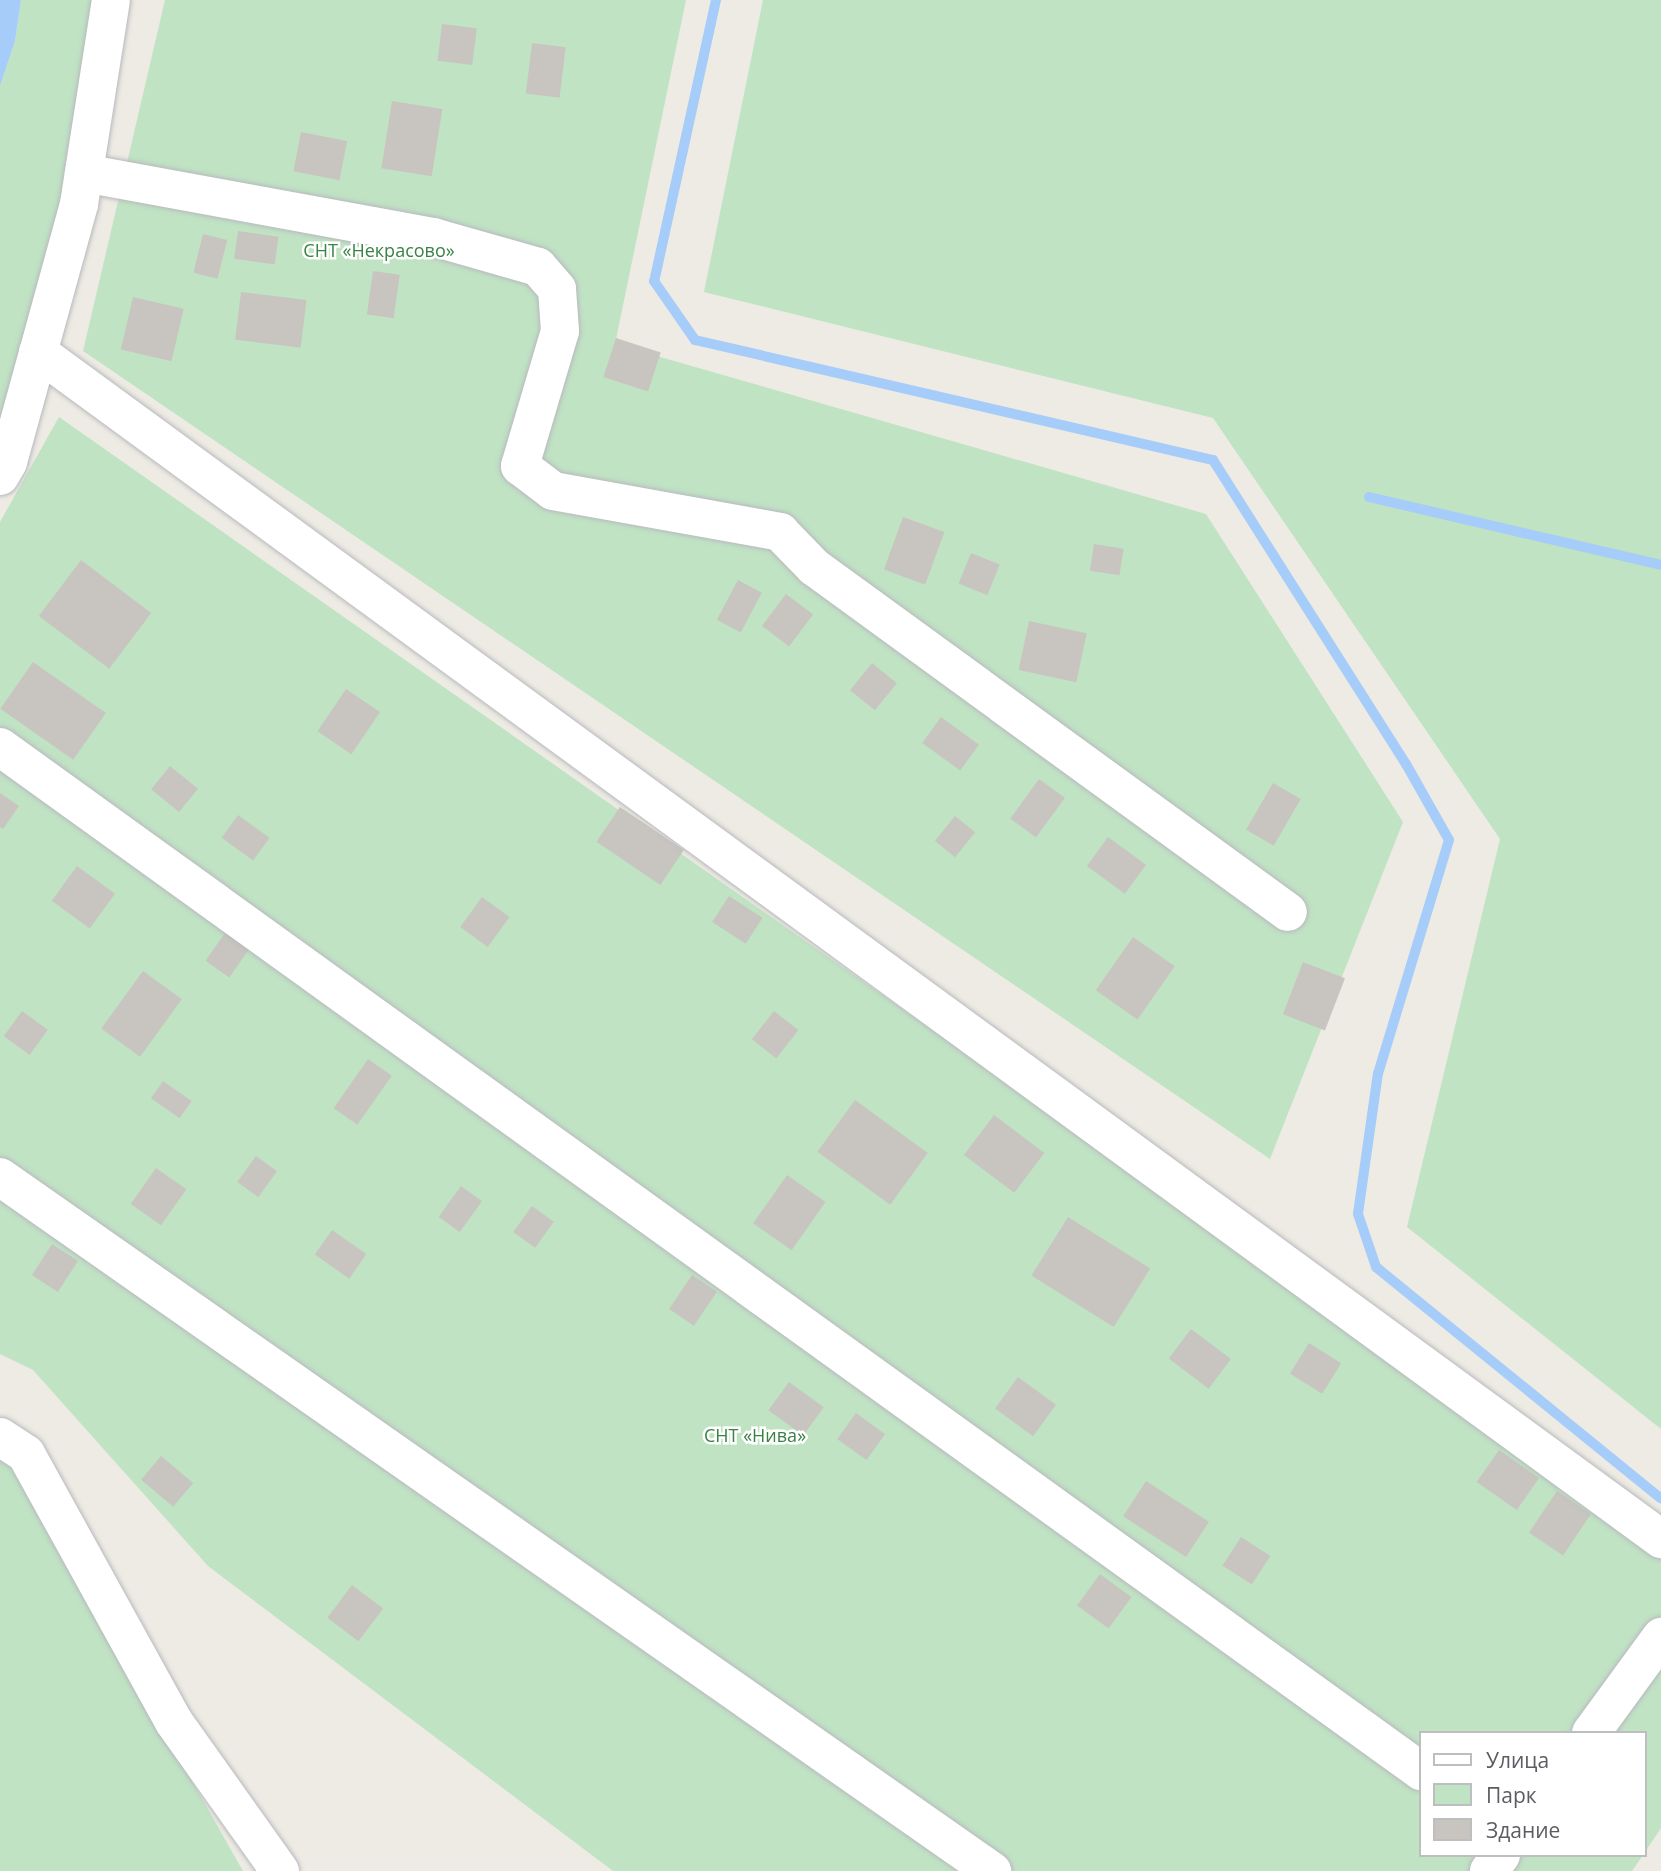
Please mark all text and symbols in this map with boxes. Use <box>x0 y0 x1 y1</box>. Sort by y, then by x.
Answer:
park label: СНТ «Некрасово» <box>303 239 455 261</box>
park label: СНТ «Нива» <box>704 1424 806 1446</box>
legend <box>1420 1731 1647 1857</box>
text: Улица <box>1486 1746 1549 1774</box>
text: Парк <box>1486 1781 1537 1809</box>
text: Здание <box>1486 1816 1560 1844</box>

